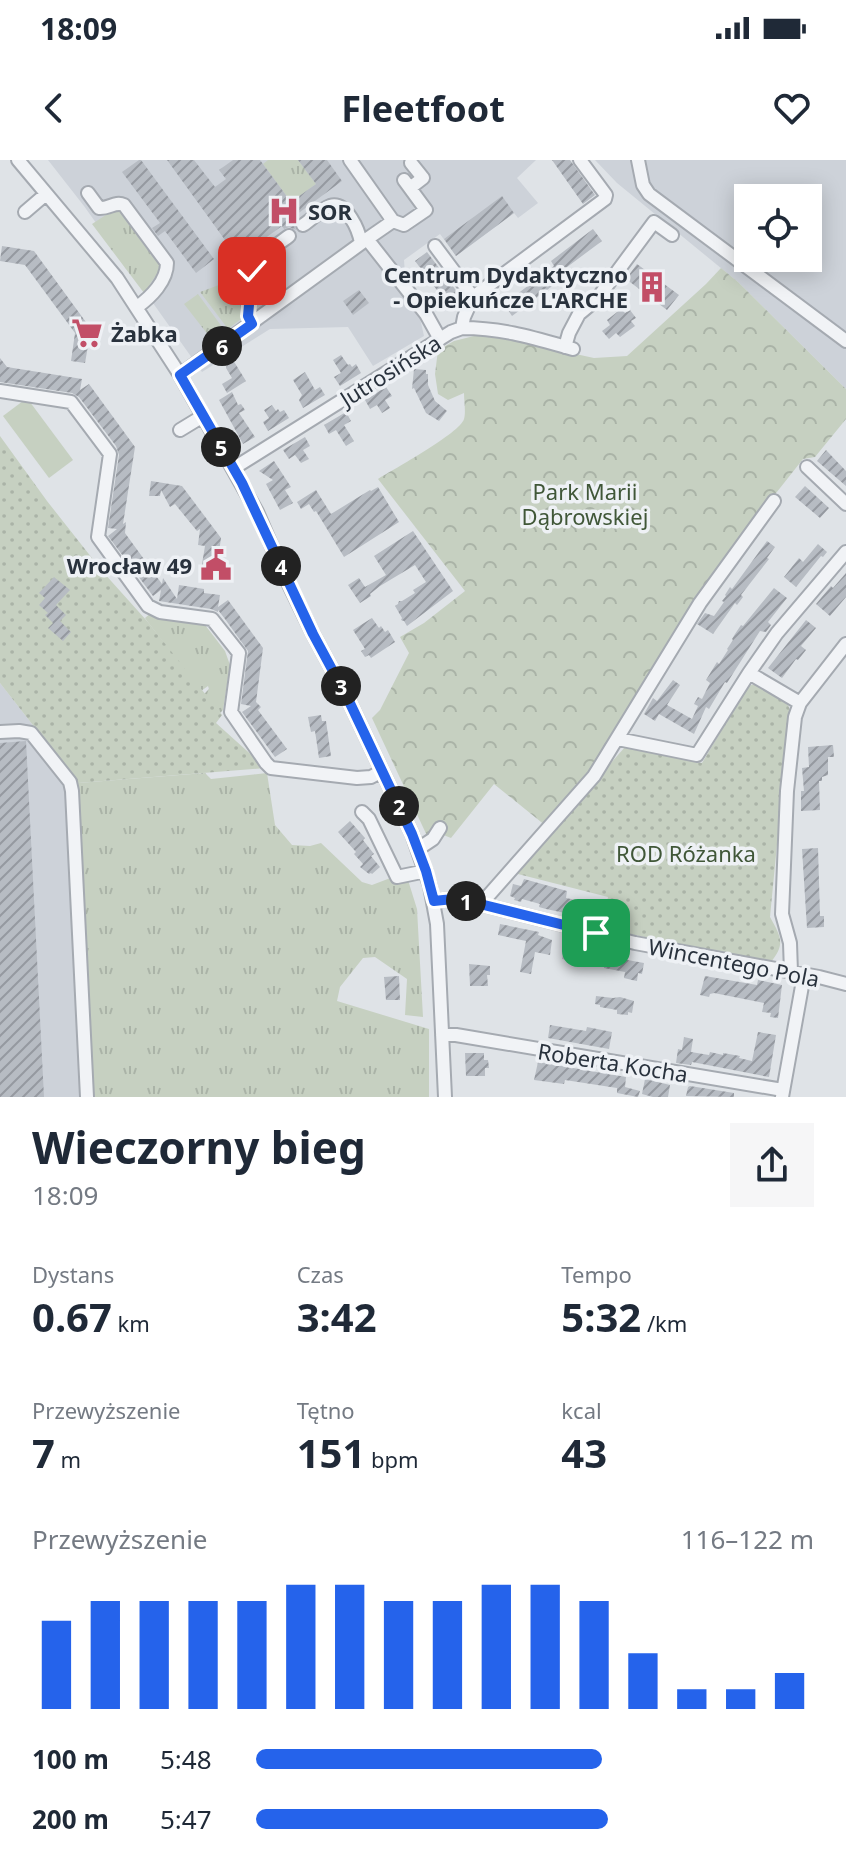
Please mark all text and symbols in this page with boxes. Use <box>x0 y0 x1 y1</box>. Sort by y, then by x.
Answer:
text: 18:09 <box>40 8 117 49</box>
text: Fleetfoot <box>341 84 505 133</box>
icon: back <box>32 86 76 130</box>
icon: heart <box>770 86 814 130</box>
map controls <box>734 184 822 272</box>
button: locate <box>734 184 822 272</box>
hospital icon: SOR <box>267 194 301 228</box>
place label: SOR <box>308 196 353 226</box>
pin <box>218 237 286 305</box>
icon: check <box>230 249 274 293</box>
place label: Centrum Dydaktyczno - Opiekuńcze L'ARCHE <box>384 259 628 314</box>
building icon: Centrum Dydaktyczno - Opiekuńcze L'ARCHE <box>635 270 669 304</box>
supermarket icon: Żabka <box>70 316 104 350</box>
place label: Żabka <box>111 318 178 348</box>
pin: 6 <box>202 326 242 366</box>
street label: Jutrosińska <box>332 327 446 414</box>
text: 6 <box>216 331 228 361</box>
pin: 5 <box>201 427 241 467</box>
text: 5 <box>215 432 227 462</box>
park label: Park Marii Dąbrowskiej <box>522 476 648 531</box>
pin: 4 <box>261 546 301 586</box>
public building icon: Wrocław 49 <box>199 548 233 582</box>
place label: Wrocław 49 <box>67 550 192 580</box>
text: 4 <box>275 551 287 581</box>
pin: 3 <box>321 666 361 706</box>
text: 3 <box>335 671 347 701</box>
pin: 2 <box>379 786 419 826</box>
text: 2 <box>393 791 405 821</box>
park label: ROD Różanka <box>616 838 756 868</box>
pin: 1 <box>446 881 486 921</box>
text: 1 <box>460 886 472 916</box>
pin <box>562 899 630 967</box>
icon: arrive <box>574 911 618 955</box>
street label: Wincentego Pola <box>646 931 822 993</box>
street label: Roberta Kocha <box>536 1035 690 1089</box>
text: Wieczorny bieg <box>32 1117 366 1177</box>
button: share <box>730 1123 814 1207</box>
text: 18:09 <box>32 1177 98 1213</box>
text: Dystans <box>32 1259 114 1289</box>
text: Czas <box>297 1259 344 1289</box>
text: Tempo <box>561 1259 632 1289</box>
text: 0.67 <box>32 1289 112 1344</box>
text: 3:42 <box>297 1289 377 1344</box>
text: 5:32 <box>561 1289 641 1344</box>
text: km <box>112 1308 150 1338</box>
text: /km <box>641 1308 687 1338</box>
text: Przewyższenie <box>32 1395 181 1425</box>
text: Tętno <box>297 1395 355 1425</box>
text: kcal <box>561 1395 602 1425</box>
text: 7 <box>32 1425 55 1480</box>
text: 151 <box>297 1425 365 1480</box>
text: 43 <box>561 1425 607 1480</box>
text: m <box>55 1444 81 1474</box>
text: bpm <box>365 1444 419 1474</box>
text: Przewyższenie <box>32 1521 208 1557</box>
text: 116–122 m <box>681 1521 814 1557</box>
text: 100 m <box>32 1741 109 1777</box>
text: 5:48 <box>160 1741 212 1777</box>
text: 200 m <box>32 1801 109 1837</box>
text: 5:47 <box>160 1801 212 1837</box>

